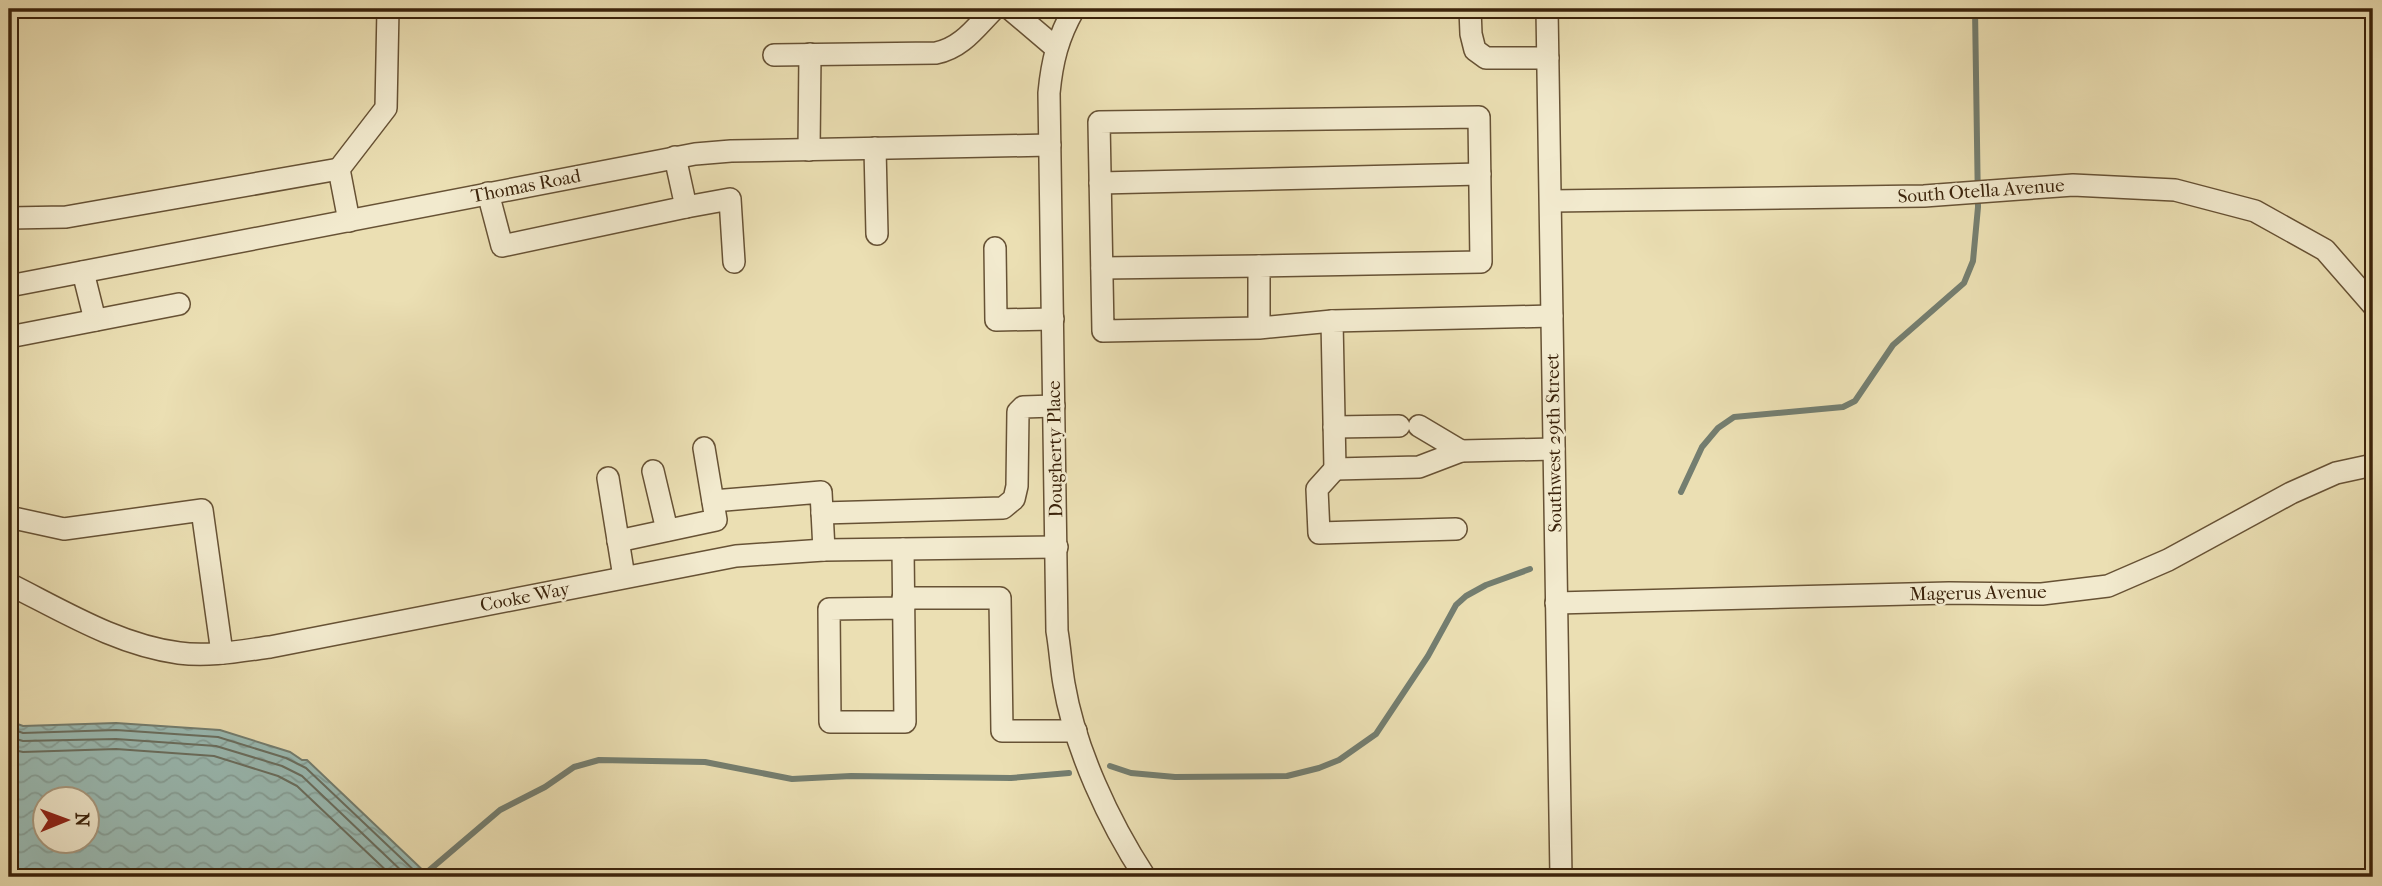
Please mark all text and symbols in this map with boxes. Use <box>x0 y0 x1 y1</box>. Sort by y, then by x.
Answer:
street label: Thomas Road <box>469 164 583 207</box>
street label: South Otella Avenue <box>1897 174 2065 208</box>
street label: Southwest 29th Street <box>1541 353 1567 533</box>
street label: Dougherty Place <box>1043 380 1067 518</box>
street label: Cooke Way <box>478 577 573 616</box>
street label: Magerus Avenue <box>1909 581 2047 605</box>
north arrow <box>32 784 102 854</box>
text: N <box>71 812 93 828</box>

